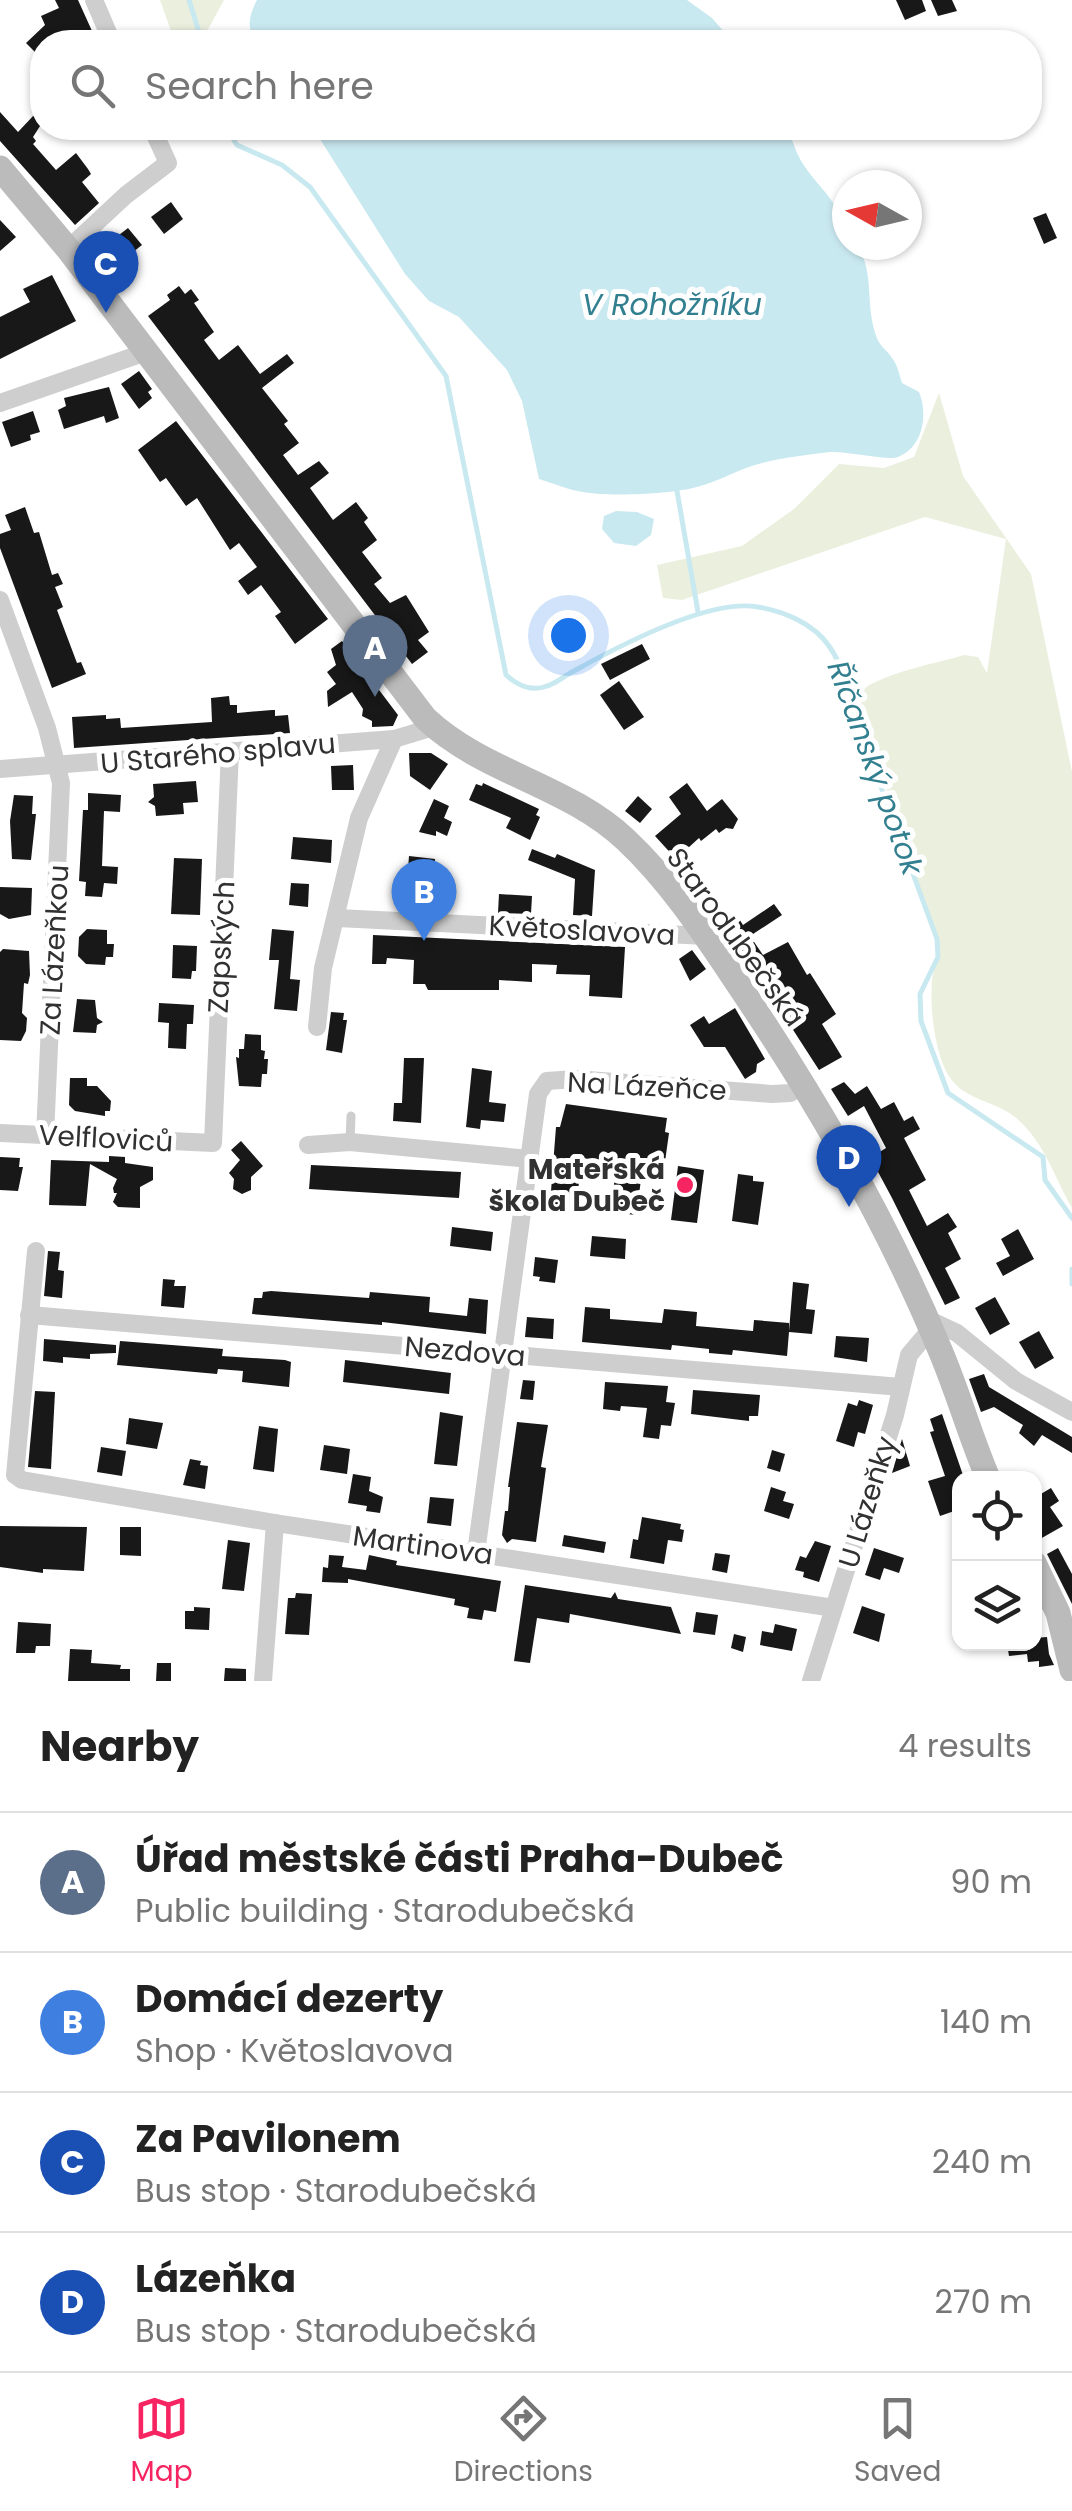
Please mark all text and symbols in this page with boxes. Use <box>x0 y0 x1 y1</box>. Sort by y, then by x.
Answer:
search box <box>30 30 1042 140</box>
icon: search <box>65 58 120 113</box>
text: Search here <box>145 59 374 112</box>
north arrow <box>832 170 922 260</box>
pin: C <box>74 230 138 313</box>
water label: V Rohožníku <box>582 283 762 326</box>
your location <box>543 610 594 661</box>
pin: A <box>342 614 408 697</box>
water label: Říčanský potok <box>817 655 935 882</box>
street label: U Starého splavu <box>99 724 337 783</box>
street label: Starodubečská <box>658 840 814 1035</box>
pin: B <box>392 858 456 941</box>
street label: Za Lázeňkou <box>31 864 78 1036</box>
street label: Zapských <box>199 880 244 1014</box>
street label: Květoslavova <box>488 906 676 955</box>
street label: Na Lázeňce <box>566 1063 728 1110</box>
street label: Velfloviců <box>38 1116 174 1161</box>
pin: D <box>816 1124 882 1207</box>
place label: Mateřská škola Dubeč <box>489 1150 665 1221</box>
marker: Mateřská škola Dubeč <box>674 1174 696 1196</box>
street label: Nezdova <box>403 1327 527 1376</box>
street label: U Lázeňky <box>829 1431 906 1573</box>
map controls <box>952 1471 1042 1651</box>
button: locate <box>952 1471 1042 1561</box>
street label: Martinova <box>350 1516 495 1575</box>
button: layers <box>952 1561 1042 1651</box>
text: Nearby <box>40 1717 199 1776</box>
text: 4 results <box>898 1723 1032 1768</box>
text: Úřad městské části Praha-Dubeč <box>135 1832 784 1885</box>
text: A <box>61 1859 84 1904</box>
text: 90 m <box>950 1859 1032 1904</box>
text: Public building · Starodubečská <box>135 1888 635 1933</box>
text: Domácí dezerty <box>135 1972 443 2025</box>
text: B <box>62 1999 83 2044</box>
text: 140 m <box>940 1999 1032 2044</box>
text: Shop · Květoslavova <box>135 2028 454 2073</box>
text: Za Pavilonem <box>135 2112 401 2165</box>
text: C <box>60 2139 85 2184</box>
text: 240 m <box>932 2139 1032 2184</box>
text: Bus stop · Starodubečská <box>135 2168 537 2213</box>
text: Lázeňka <box>135 2252 296 2305</box>
text: D <box>61 2279 84 2324</box>
text: 270 m <box>935 2279 1032 2324</box>
text: Bus stop · Starodubečská <box>135 2308 537 2353</box>
tab: Map <box>131 2391 193 2493</box>
tab: Directions <box>454 2391 593 2493</box>
tab: Saved <box>854 2391 941 2493</box>

